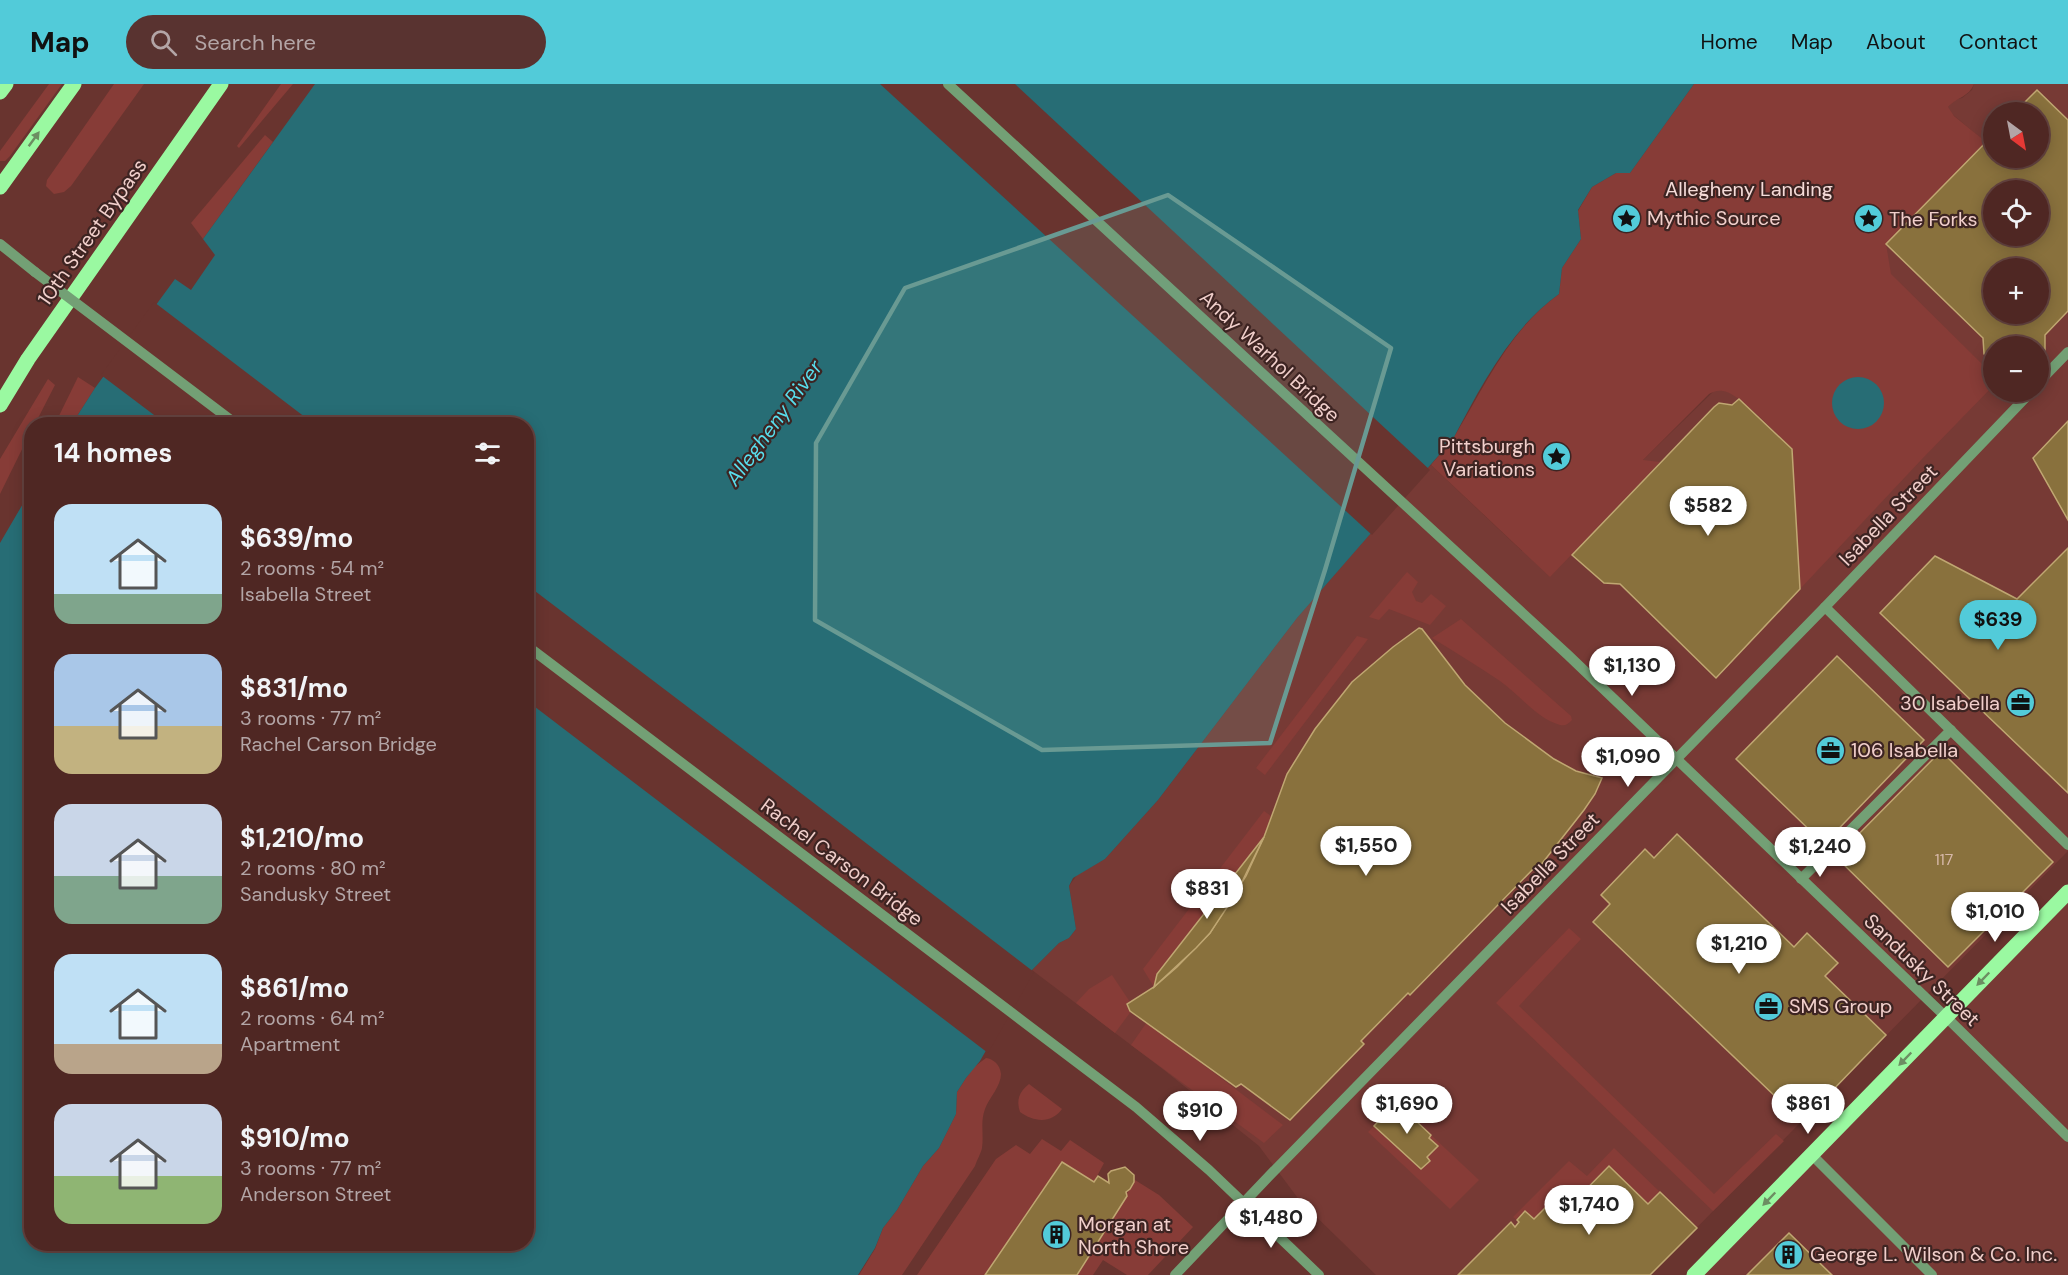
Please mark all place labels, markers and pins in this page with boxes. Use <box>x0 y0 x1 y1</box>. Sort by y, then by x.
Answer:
place icon: Mythic Source <box>1610 202 1642 234</box>
place icon: The Forks <box>1852 203 1884 235</box>
place label: Mythic Source <box>1647 205 1781 231</box>
place label: The Forks <box>1889 206 1977 232</box>
place label: Pittsburgh Variations <box>1439 433 1535 482</box>
place icon: Pittsburgh Variations <box>1540 441 1572 473</box>
pin: $582 <box>1672 486 1744 537</box>
pin: $639 <box>1962 600 2034 651</box>
pin: $1,130 <box>1583 646 1681 697</box>
office icon: 30 Isabella <box>2005 687 2037 719</box>
place label: 30 Isabella <box>1900 690 2000 716</box>
office icon: 106 Isabella <box>1814 734 1846 766</box>
pin: $1,090 <box>1579 737 1677 788</box>
place label: 106 Isabella <box>1851 737 1958 763</box>
pin: $1,550 <box>1317 826 1415 877</box>
pin: $1,240 <box>1771 827 1869 878</box>
pin: $831 <box>1171 869 1243 920</box>
pin: $1,010 <box>1946 892 2044 943</box>
pin: $1,210 <box>1690 924 1788 975</box>
office icon: SMS Group <box>1752 990 1784 1022</box>
place label: SMS Group <box>1789 993 1892 1019</box>
pin: $1,690 <box>1358 1084 1456 1135</box>
pin: $861 <box>1772 1084 1844 1135</box>
pin: $910 <box>1164 1091 1236 1142</box>
pin: $1,740 <box>1540 1185 1638 1236</box>
pin: $1,480 <box>1222 1198 1320 1249</box>
place label: Morgan at North Shore <box>1078 1211 1189 1260</box>
building icon: Morgan at North Shore <box>1041 1219 1073 1251</box>
building icon: George L. Wilson & Co. Inc. <box>1773 1238 1805 1270</box>
place label: George L. Wilson & Co. Inc. <box>1810 1241 2057 1267</box>

